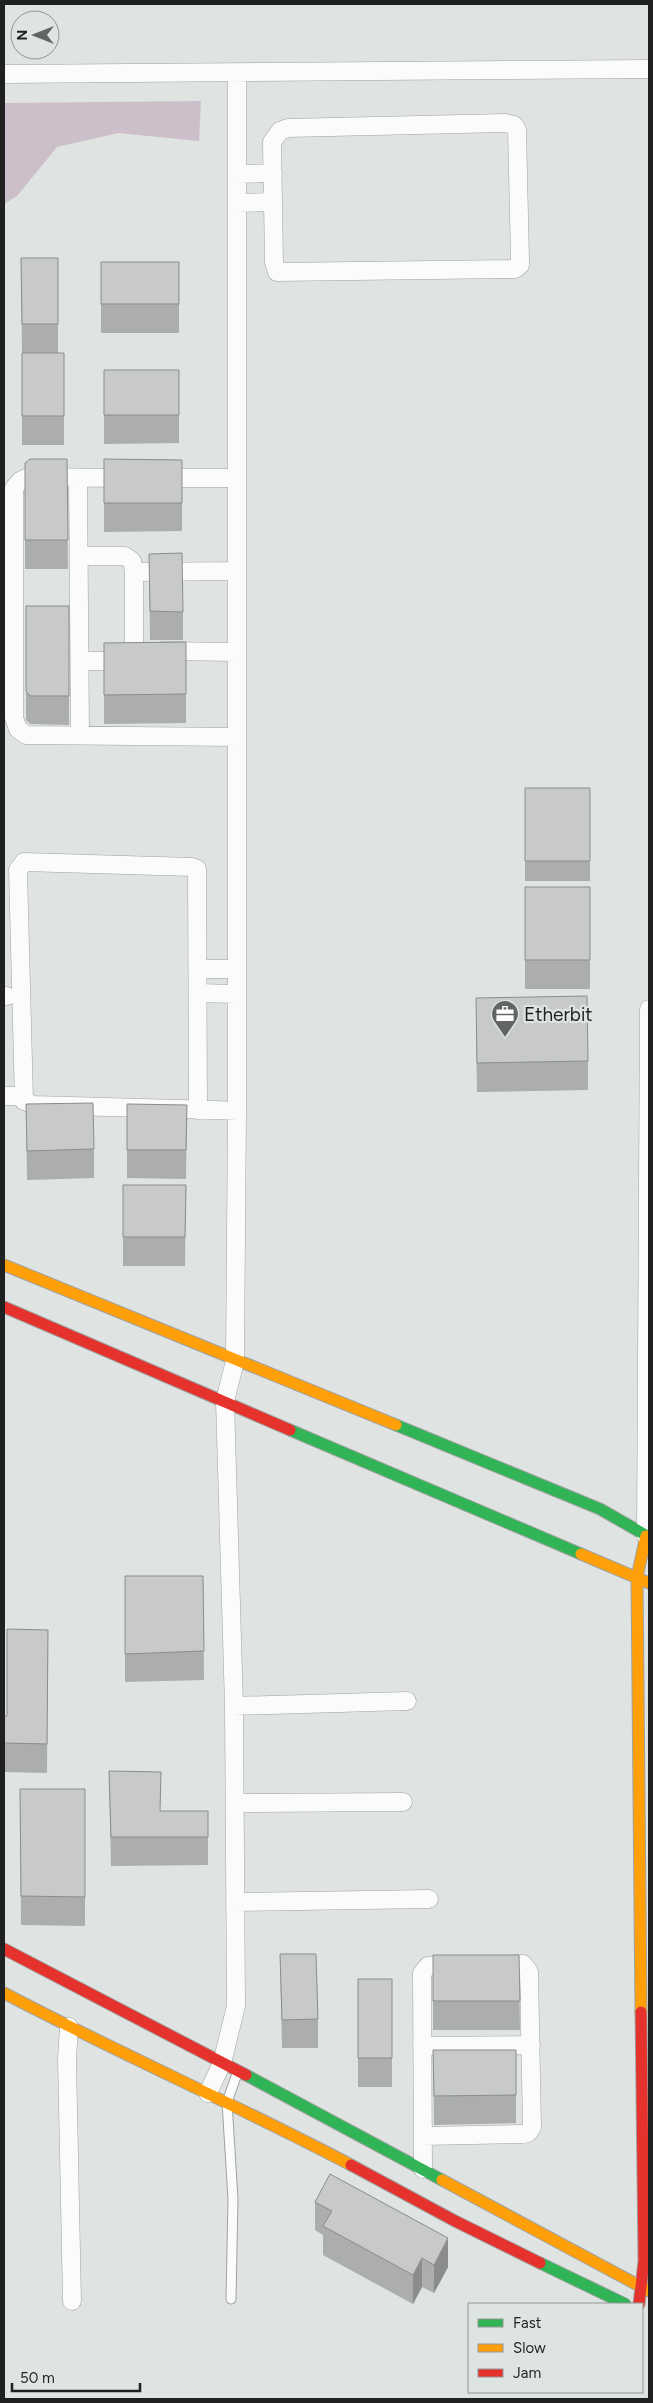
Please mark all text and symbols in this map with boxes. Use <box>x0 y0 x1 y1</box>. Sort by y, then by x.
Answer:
north arrow <box>10 10 60 60</box>
text: N <box>14 30 31 40</box>
office icon: Etherbit <box>490 999 520 1038</box>
place label: Etherbit <box>524 1003 593 1026</box>
legend <box>468 2303 643 2393</box>
text: Fast <box>513 2314 542 2332</box>
text: Slow <box>513 2339 546 2357</box>
scale bar <box>12 2360 140 2392</box>
text: Jam <box>513 2364 541 2382</box>
text: 50 m <box>20 2369 55 2387</box>

